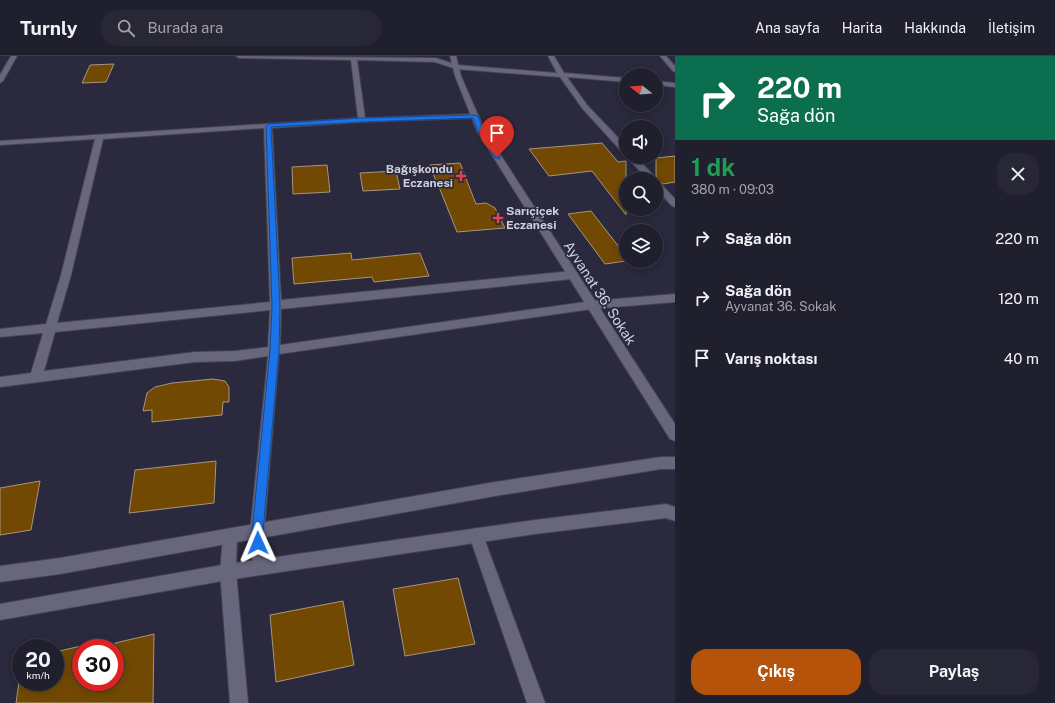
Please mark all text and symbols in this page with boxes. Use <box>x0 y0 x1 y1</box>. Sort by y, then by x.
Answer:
search box <box>101 10 381 46</box>
text: Turnly <box>20 17 77 39</box>
icon: search <box>115 17 137 39</box>
text: Burada ara <box>147 19 223 36</box>
text: Ana sayfa <box>755 20 820 36</box>
text: Harita <box>842 20 882 36</box>
text: Hakkında <box>904 20 966 36</box>
text: İletişim <box>988 20 1035 36</box>
north arrow <box>619 68 663 112</box>
map controls <box>619 68 663 268</box>
text: 220 m <box>757 71 842 104</box>
icon: right <box>691 72 743 124</box>
text: Sağa dön <box>757 105 835 126</box>
pin <box>480 116 514 157</box>
button: sound <box>619 120 663 164</box>
icon: arrive <box>486 122 508 144</box>
text: 1 dk <box>691 153 735 181</box>
button: close <box>997 153 1039 195</box>
place label: Bağışkondu Eczanesi <box>386 162 453 190</box>
marker: Bağışkondu Eczanesi <box>456 171 466 181</box>
button: search <box>619 172 663 216</box>
text: 380 m · 09:03 <box>691 182 774 197</box>
place label: Sarıçiçek Eczanesi <box>506 204 559 232</box>
marker: Sarıçiçek Eczanesi <box>493 213 503 223</box>
button: layers <box>619 224 663 268</box>
icon: right <box>691 227 713 249</box>
text: Sağa dön <box>725 230 791 247</box>
text: 220 m <box>995 230 1039 247</box>
street label: Ayvanat 36. Sokak <box>561 238 640 348</box>
text: Sağa dön <box>725 282 791 299</box>
icon: right <box>691 287 713 309</box>
text: 120 m <box>998 290 1039 307</box>
text: Ayvanat 36. Sokak <box>725 299 837 314</box>
icon: arrive <box>691 347 713 369</box>
text: Varış noktası <box>725 350 817 367</box>
text: 40 m <box>1004 350 1039 367</box>
position arrow <box>237 522 279 564</box>
speed limit sign: 30 <box>72 639 124 691</box>
text: 20 <box>25 648 51 672</box>
button: Çıkış <box>691 649 861 695</box>
button: Paylaş <box>869 649 1039 695</box>
text: km/h <box>26 669 50 681</box>

